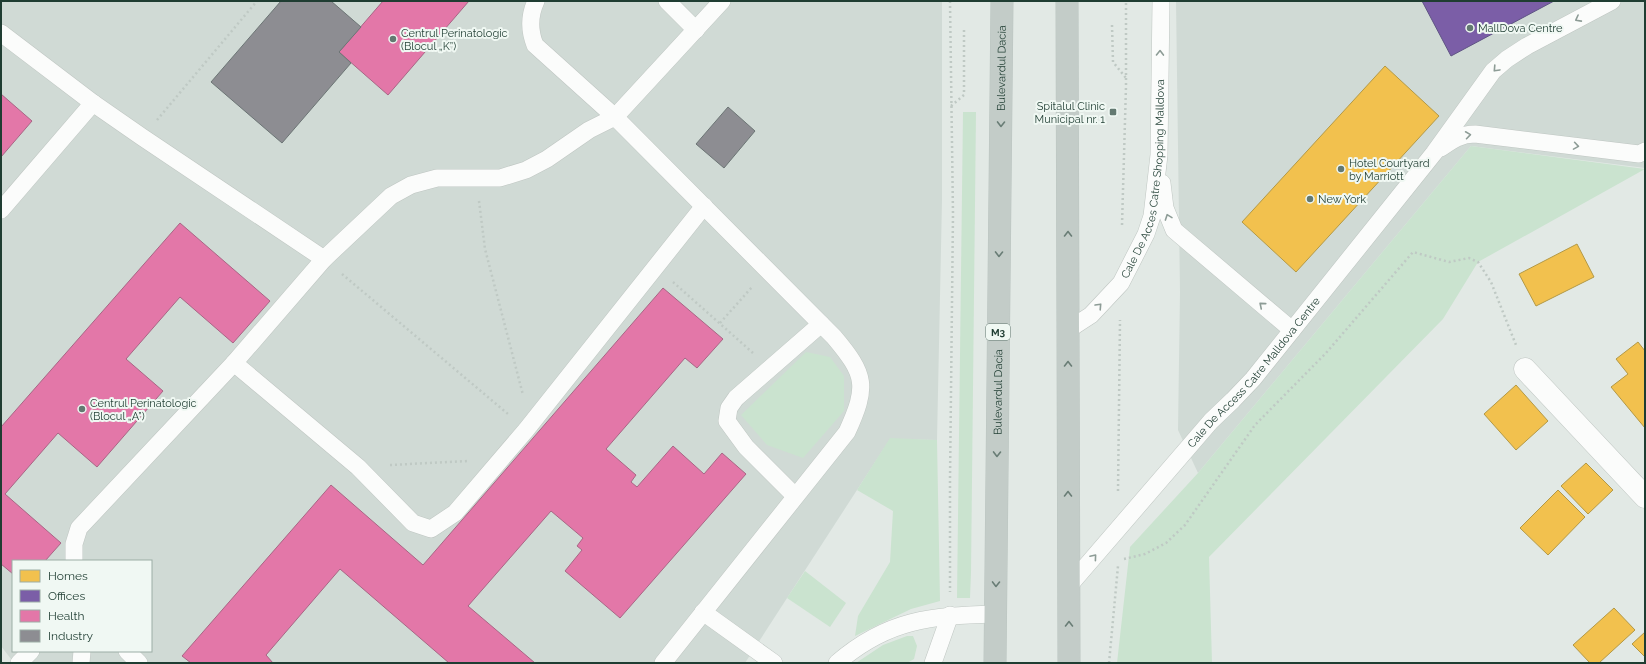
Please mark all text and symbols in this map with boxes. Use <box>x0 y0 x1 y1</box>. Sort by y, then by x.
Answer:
one-way arrow <box>1574 15 1582 22</box>
place label: MallDova Centre <box>1478 22 1563 35</box>
marker: MallDova Centre <box>1465 23 1475 33</box>
street label: Bulevardul Dacia <box>994 25 1008 111</box>
place label: Centrul Perinatologic (Blocul „K”) <box>401 27 508 53</box>
marker: Centrul Perinatologic (Blocul „K”) <box>388 34 398 44</box>
one-way arrow <box>1156 50 1164 56</box>
one-way arrow <box>1493 64 1501 72</box>
street label: Cale De Acces Catre Shopping Malldova <box>1118 79 1166 280</box>
place label: Spitalul Clinic Municipal nr. 1 <box>1035 100 1105 126</box>
marker: Spitalul Clinic Municipal nr. 1 <box>1108 107 1118 117</box>
one-way arrow <box>997 121 1005 127</box>
one-way arrow <box>1465 131 1471 140</box>
one-way arrow <box>1572 142 1579 150</box>
place label: Hotel Courtyard by Marriott <box>1349 157 1430 183</box>
marker: Hotel Courtyard by Marriott <box>1336 164 1346 174</box>
place label: New York <box>1318 193 1366 206</box>
marker: New York <box>1305 194 1315 204</box>
one-way arrow <box>1165 214 1173 221</box>
one-way arrow <box>1064 231 1072 237</box>
one-way arrow <box>995 251 1003 257</box>
street label: Cale De Access Catre Malldova Centre <box>1185 294 1323 450</box>
one-way arrow <box>1259 303 1267 310</box>
one-way arrow <box>1094 304 1101 311</box>
road number: M3 <box>986 324 1010 340</box>
street label: Bulevardul Dacia <box>991 349 1005 435</box>
one-way arrow <box>1064 361 1072 367</box>
place label: Centrul Perinatologic (Blocul „A”) <box>90 397 197 423</box>
marker: Centrul Perinatologic (Blocul „A”) <box>77 404 87 414</box>
one-way arrow <box>993 451 1001 457</box>
one-way arrow <box>1064 491 1072 497</box>
one-way arrow <box>1089 554 1096 562</box>
legend <box>12 560 152 652</box>
text: Homes <box>48 569 88 583</box>
one-way arrow <box>992 581 1000 587</box>
text: Offices <box>48 589 85 603</box>
text: Health <box>48 609 85 623</box>
one-way arrow <box>1065 621 1073 627</box>
text: Industry <box>48 629 94 643</box>

